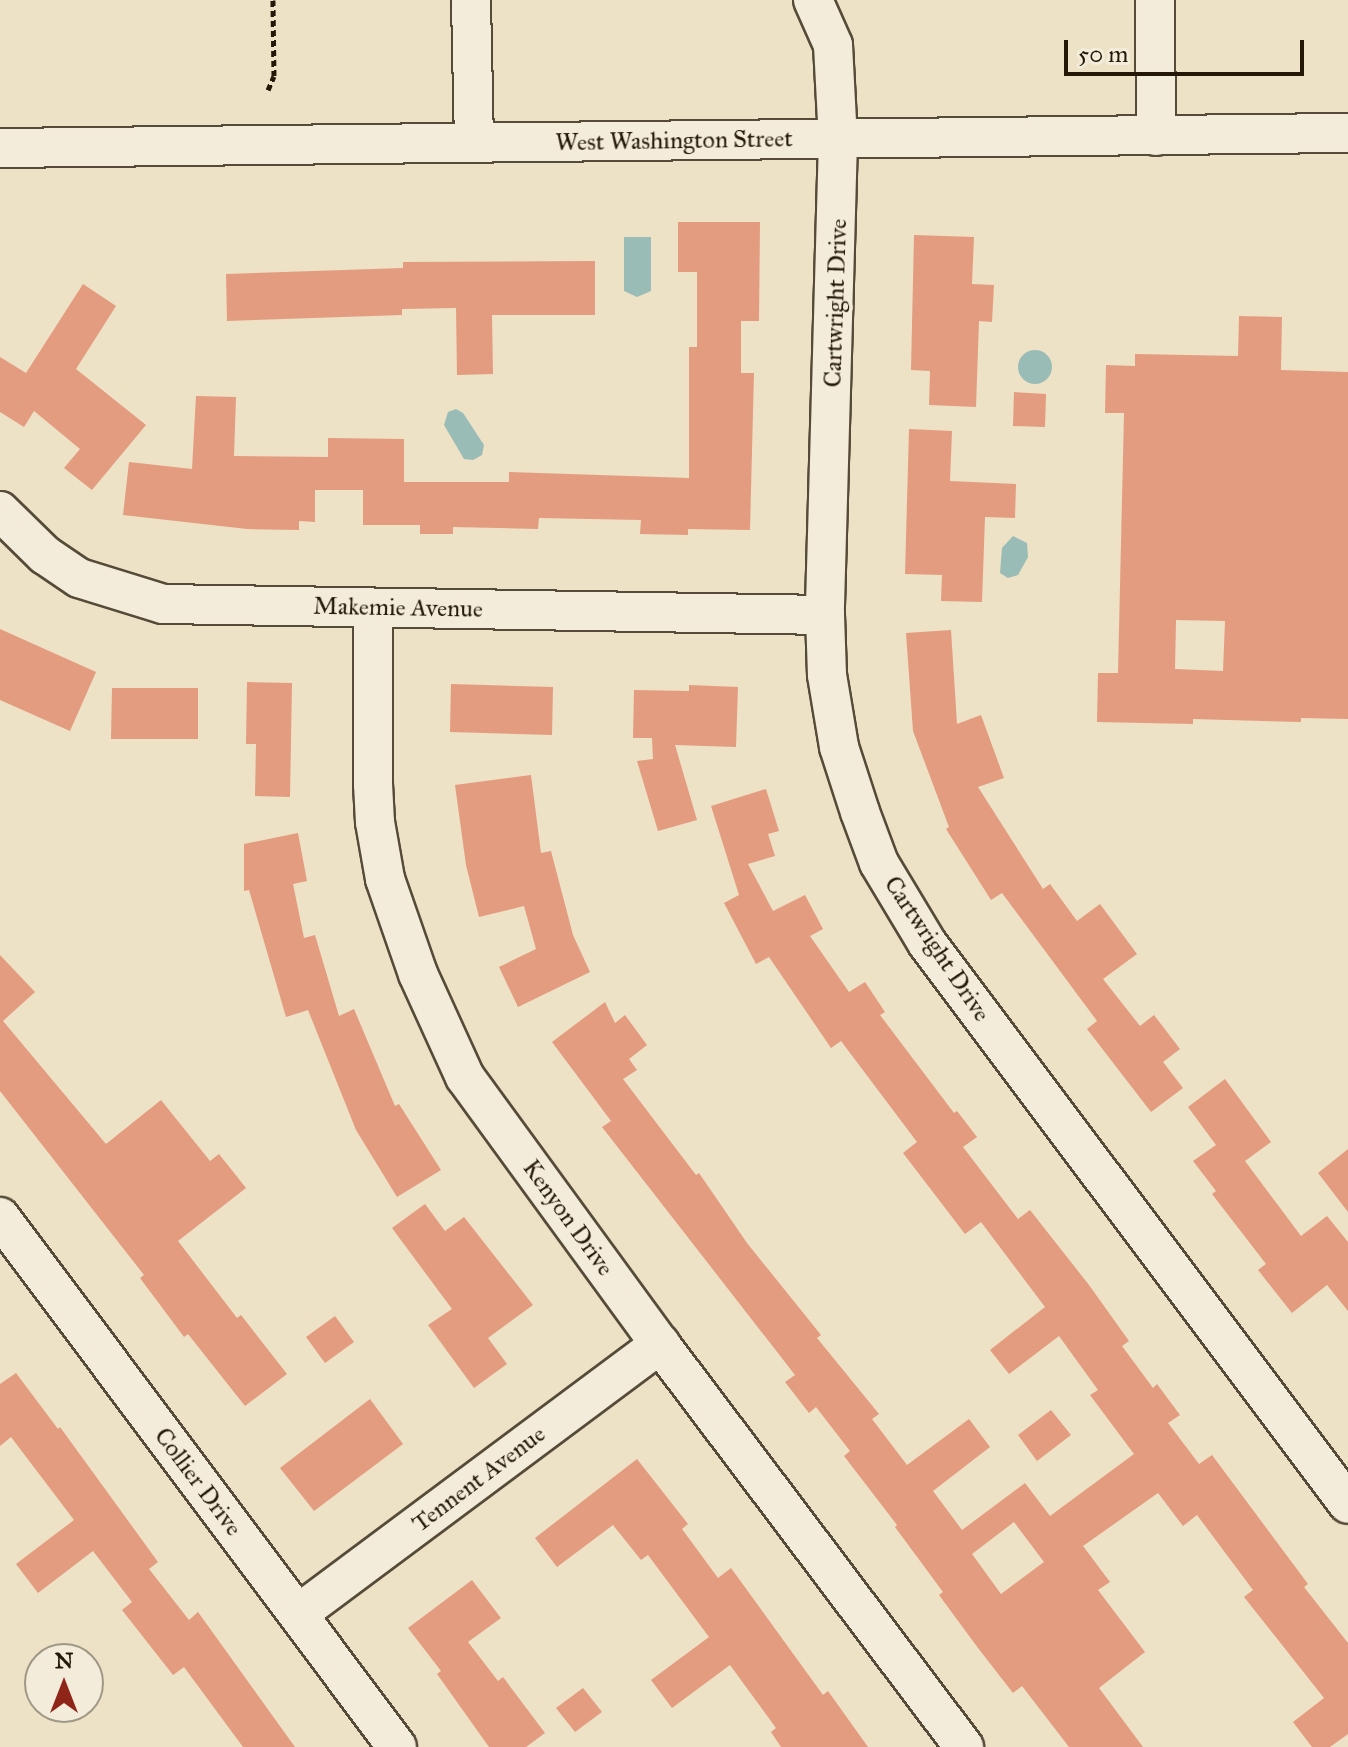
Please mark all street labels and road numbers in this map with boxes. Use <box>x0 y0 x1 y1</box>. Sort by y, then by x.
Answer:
street label: West Washington Street <box>555 125 793 157</box>
street label: Cartwright Drive <box>819 218 853 388</box>
street label: Makemie Avenue <box>313 592 483 624</box>
street label: Cartwright Drive <box>878 871 996 1027</box>
street label: Kenyon Drive <box>516 1154 620 1282</box>
street label: Tennent Avenue <box>407 1420 551 1538</box>
street label: Collier Drive <box>148 1422 248 1542</box>

